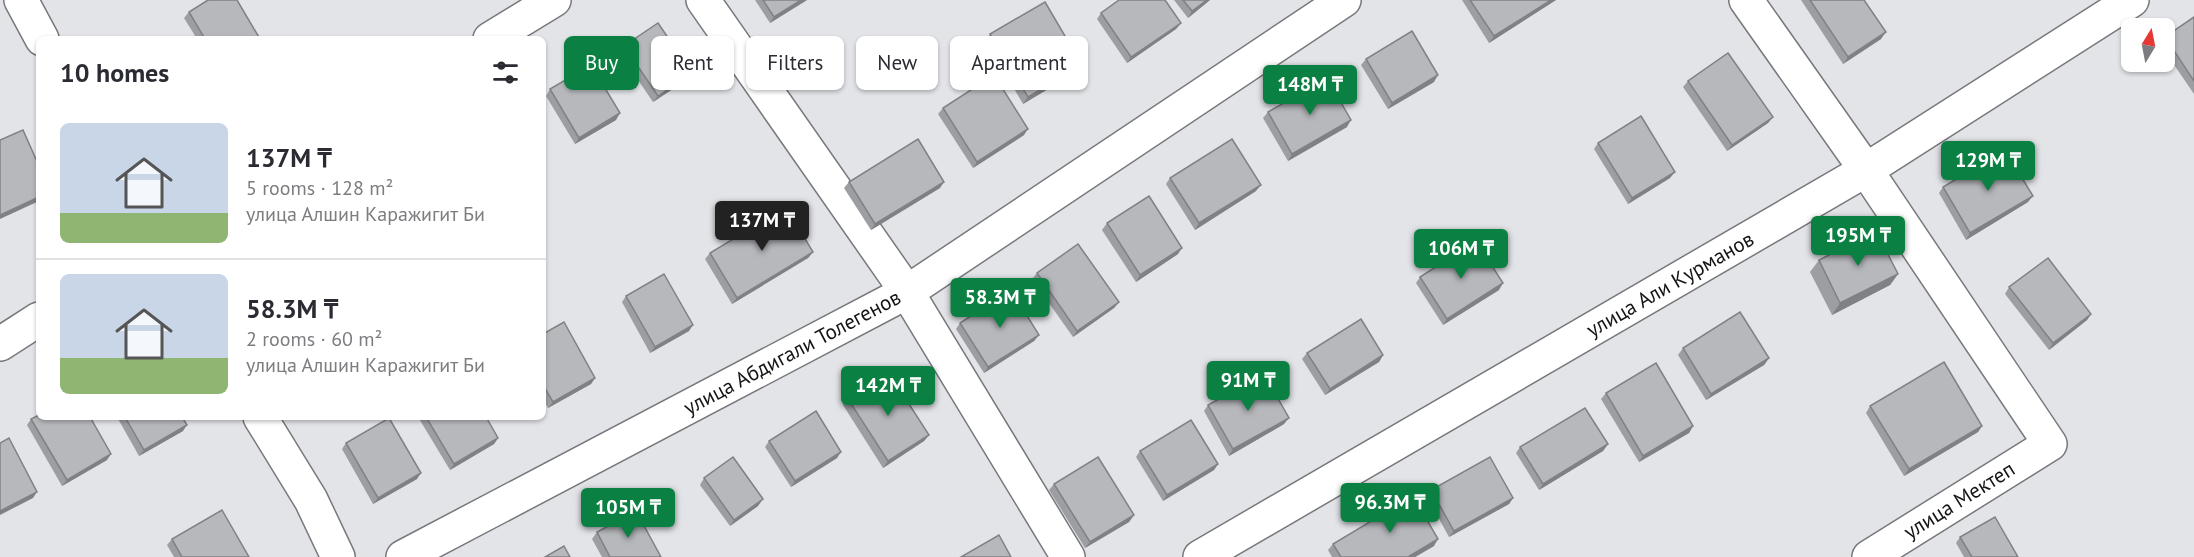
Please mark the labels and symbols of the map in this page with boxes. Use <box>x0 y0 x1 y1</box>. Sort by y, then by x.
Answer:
north arrow <box>2121 18 2175 72</box>
pin: 148M ₸ <box>1261 65 1359 116</box>
pin: 129M ₸ <box>1939 141 2037 192</box>
pin: 137M ₸ <box>713 201 811 252</box>
pin: 195M ₸ <box>1809 216 1907 267</box>
street label: улица Али Курманов <box>1581 225 1759 343</box>
pin: 106M ₸ <box>1412 229 1510 280</box>
pin: 58.3M ₸ <box>945 278 1055 329</box>
street label: улица Абдигали Толегенов <box>679 283 905 421</box>
pin: 91M ₸ <box>1206 361 1290 412</box>
pin: 142M ₸ <box>839 366 937 417</box>
street label: улица Мектеп <box>1898 455 2020 545</box>
pin: 96.3M ₸ <box>1335 483 1445 534</box>
pin: 105M ₸ <box>579 488 677 539</box>

